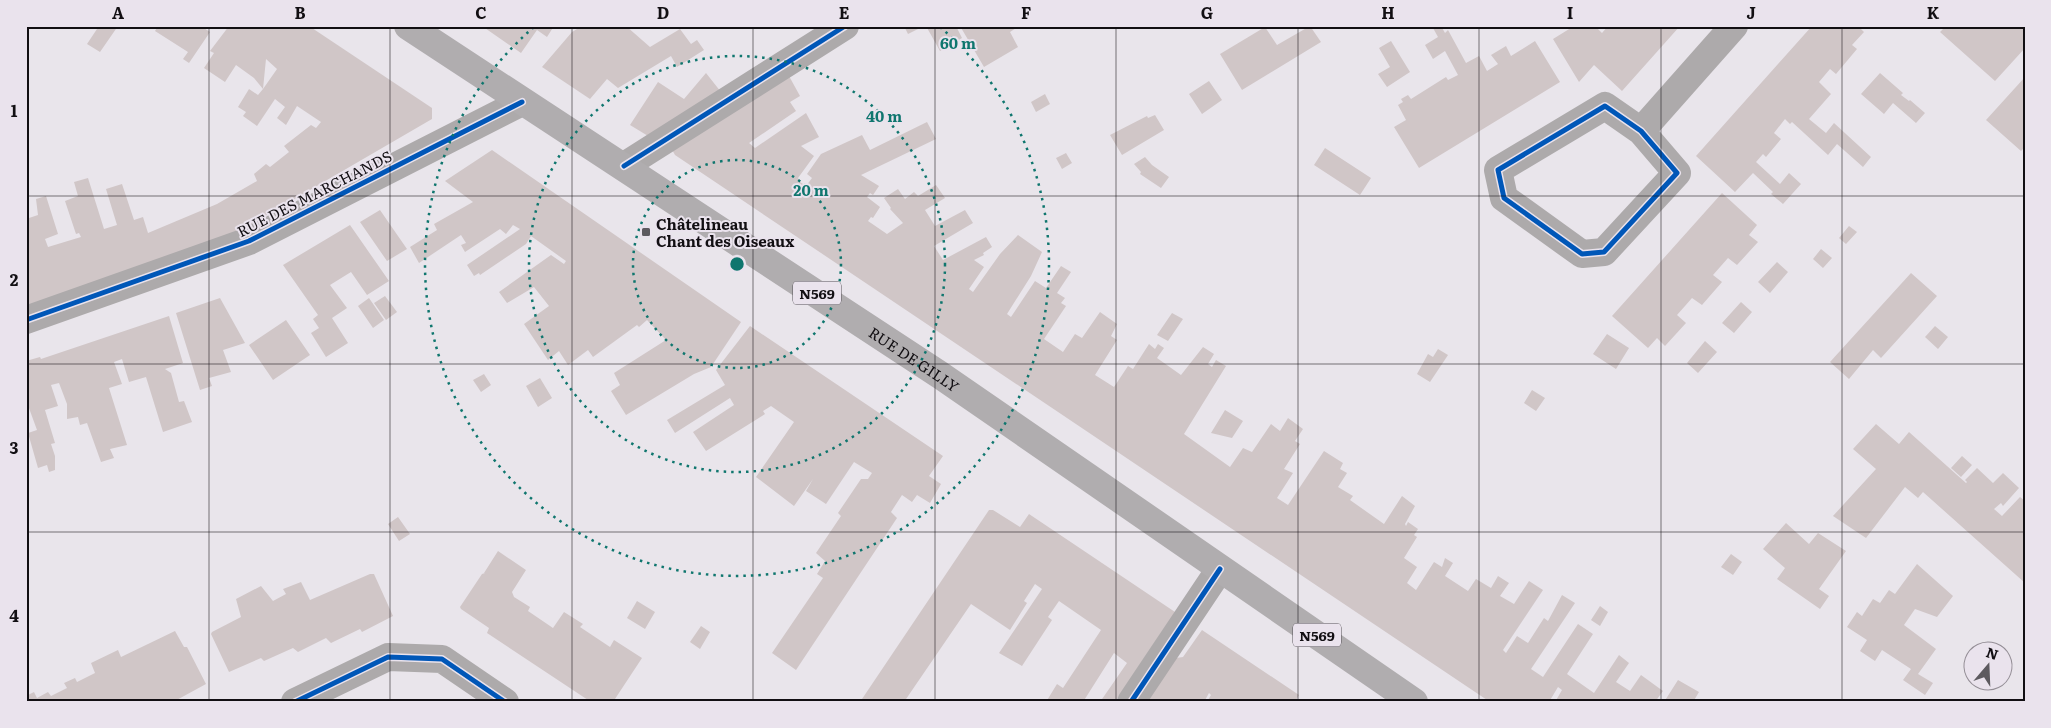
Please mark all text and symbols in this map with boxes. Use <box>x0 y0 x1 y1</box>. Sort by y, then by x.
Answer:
text: A <box>112 0 124 24</box>
text: B <box>294 0 306 24</box>
text: C <box>475 0 487 24</box>
text: D <box>657 0 669 24</box>
text: E <box>839 0 850 24</box>
text: F <box>1021 0 1031 24</box>
text: G <box>1201 0 1213 24</box>
text: H <box>1381 0 1395 24</box>
text: I <box>1567 0 1573 24</box>
text: J <box>1746 0 1756 24</box>
text: K <box>1927 0 1940 24</box>
text: 60 m <box>940 31 976 54</box>
text: 1 <box>11 98 18 122</box>
text: 40 m <box>866 104 902 127</box>
street label: RUE DES MARCHANDS <box>233 144 396 242</box>
text: 20 m <box>793 178 829 201</box>
place label: Châtelineau Chant des Oiseaux <box>656 212 794 252</box>
marker: Châtelineau Chant des Oiseaux <box>640 226 652 238</box>
centre of rings <box>728 255 746 273</box>
text: 2 <box>10 267 19 291</box>
road number: N569 <box>793 282 841 304</box>
street label: RUE DE GILLY <box>865 320 965 397</box>
text: 3 <box>10 435 19 459</box>
text: 4 <box>9 603 19 627</box>
road number: N569 <box>1293 624 1341 646</box>
north arrow <box>1964 640 2014 690</box>
text: N <box>1984 641 2002 664</box>

